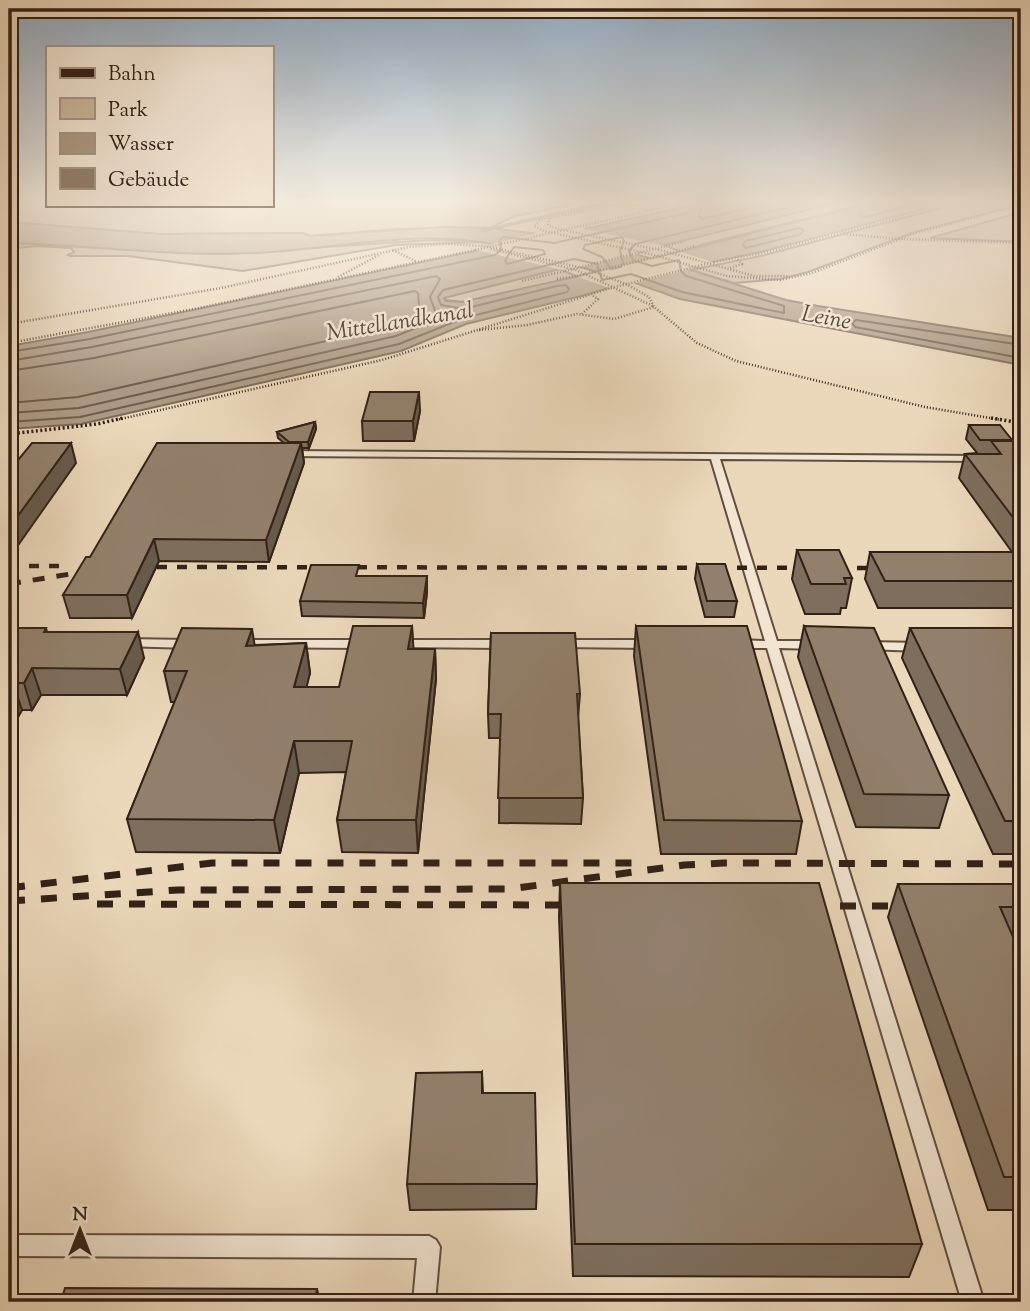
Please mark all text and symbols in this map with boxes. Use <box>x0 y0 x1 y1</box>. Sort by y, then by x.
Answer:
legend <box>46 46 273 206</box>
text: Bahn <box>108 60 156 90</box>
text: Park <box>108 96 149 126</box>
text: Wasser <box>108 130 174 160</box>
text: Gebäude <box>108 166 189 196</box>
water label: Mittellandkanal <box>324 295 476 351</box>
water label: Leine <box>799 298 853 340</box>
north arrow <box>46 1196 116 1266</box>
text: N <box>72 1202 88 1229</box>

